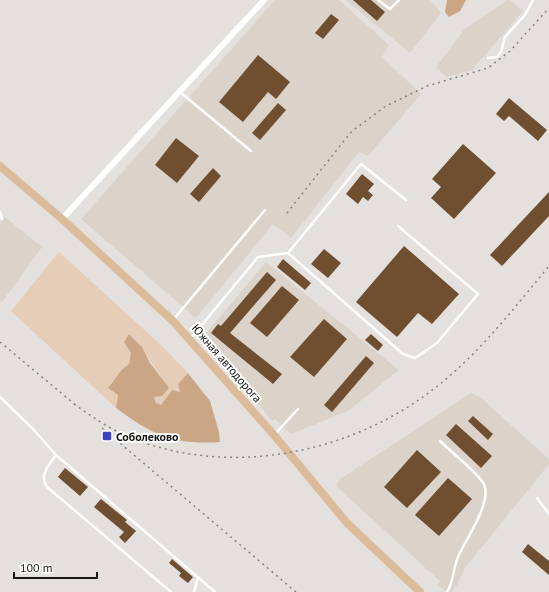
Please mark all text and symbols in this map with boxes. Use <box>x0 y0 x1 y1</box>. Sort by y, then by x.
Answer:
street label: Южная автодорога <box>189 321 265 405</box>
place label: Соболеково <box>116 429 179 444</box>
marker: Соболеково <box>101 430 113 442</box>
scale bar <box>14 554 97 580</box>
text: 100 m <box>20 560 53 575</box>

